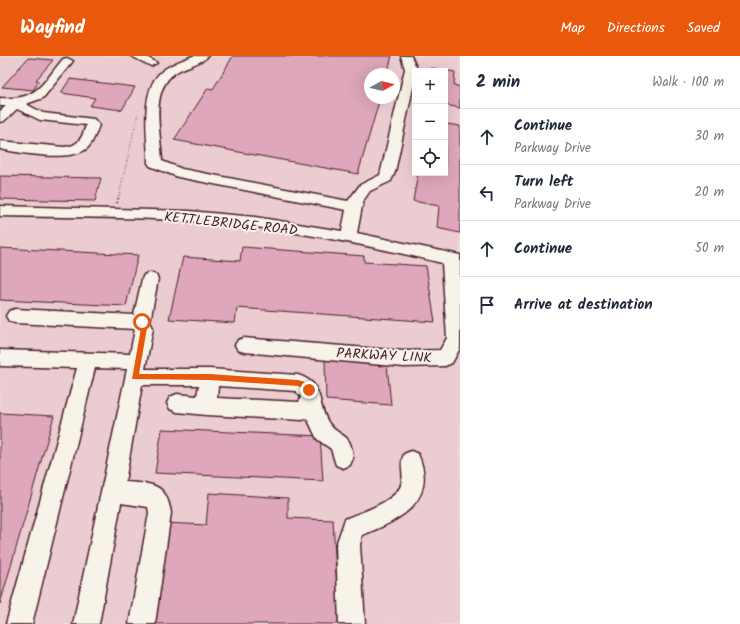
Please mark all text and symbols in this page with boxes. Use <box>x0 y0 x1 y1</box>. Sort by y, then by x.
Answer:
text: Wayfind <box>20 13 85 43</box>
text: Map <box>560 17 585 39</box>
text: Directions <box>607 17 665 39</box>
text: Saved <box>687 17 720 39</box>
north arrow <box>364 68 400 104</box>
map controls <box>412 68 448 176</box>
button: + <box>412 68 448 104</box>
text: 2 min <box>476 69 520 96</box>
text: Walk · 100 m <box>652 72 724 93</box>
button: − <box>412 104 448 140</box>
text: Continue <box>514 114 572 138</box>
icon: ahead <box>476 126 498 148</box>
text: 30 m <box>695 126 724 147</box>
text: Parkway Drive <box>514 138 591 159</box>
button: locate <box>412 140 448 176</box>
text: Turn left <box>514 170 574 194</box>
icon: left <box>476 182 498 204</box>
text: 20 m <box>694 182 724 203</box>
text: Parkway Drive <box>514 194 591 215</box>
street label: KETTLEBRIDGE ROAD <box>163 206 299 242</box>
text: Continue <box>514 237 572 261</box>
icon: ahead <box>476 238 498 260</box>
text: 50 m <box>695 238 724 259</box>
text: Arrive at destination <box>514 293 653 317</box>
icon: arrive <box>476 294 498 316</box>
route start <box>133 313 151 331</box>
street label: PARKWAY LINK <box>336 343 433 370</box>
route end <box>300 381 318 399</box>

